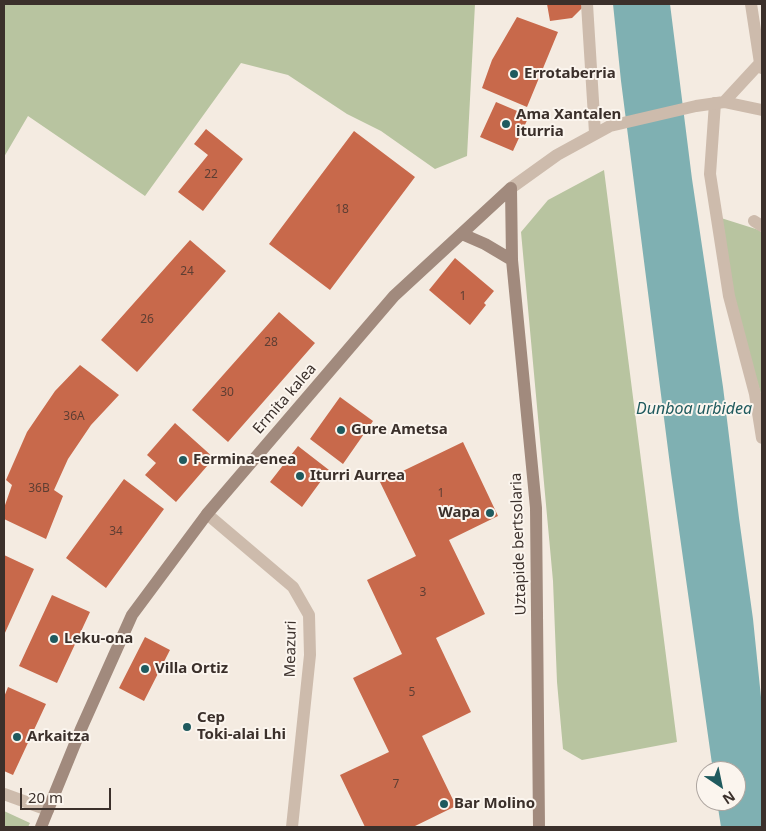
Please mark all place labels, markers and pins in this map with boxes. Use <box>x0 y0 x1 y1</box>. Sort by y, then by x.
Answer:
place label: Errotaberria <box>524 65 616 83</box>
marker: Errotaberria <box>508 68 520 80</box>
place label: Ama Xantalen iturria <box>516 106 621 141</box>
marker: Ama Xantalen iturria <box>500 118 512 130</box>
place label: Gure Ametsa <box>351 421 448 439</box>
marker: Gure Ametsa <box>335 424 347 436</box>
place label: Fermina-enea <box>193 451 296 469</box>
marker: Fermina-enea <box>177 454 189 466</box>
place label: Iturri Aurrea <box>310 467 405 485</box>
marker: Iturri Aurrea <box>294 470 306 482</box>
place label: Wapa <box>438 504 480 522</box>
marker: Wapa <box>484 507 496 519</box>
place label: Leku-ona <box>64 630 133 648</box>
marker: Leku-ona <box>48 633 60 645</box>
place label: Villa Ortiz <box>155 660 228 678</box>
marker: Villa Ortiz <box>139 663 151 675</box>
place label: Cep Toki-alai Lhi <box>197 709 286 744</box>
marker: Cep Toki-alai Lhi <box>181 721 193 733</box>
place label: Arkaitza <box>27 728 90 746</box>
marker: Arkaitza <box>11 731 23 743</box>
place label: Bar Molino <box>454 795 535 813</box>
marker: Bar Molino <box>438 798 450 810</box>

